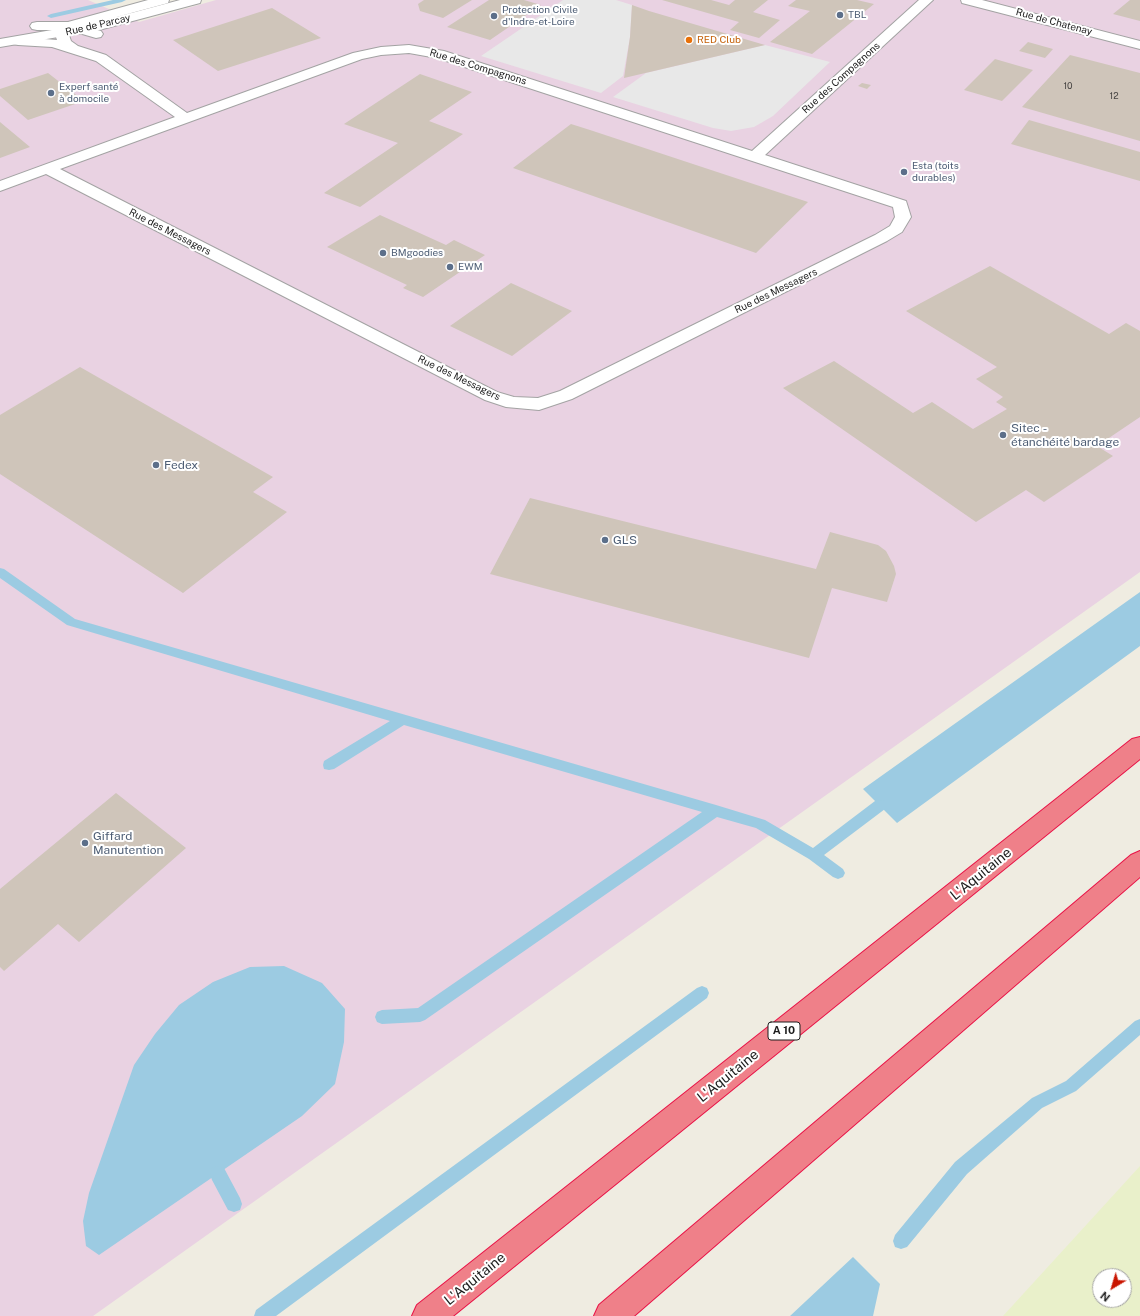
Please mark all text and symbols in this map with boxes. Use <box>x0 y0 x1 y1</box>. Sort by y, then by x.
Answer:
place label: Protection Civile d'Indre-et-Loire <box>502 4 578 28</box>
street label: Rue de Chatenay <box>1015 6 1093 38</box>
place label: TBL <box>848 9 866 21</box>
marker: TBL <box>835 10 845 20</box>
marker: Protection Civile d'Indre-et-Loire <box>489 11 499 21</box>
street label: Rue de Parcay <box>64 12 132 38</box>
place label: RED Club <box>697 34 741 46</box>
marker: RED Club <box>684 35 694 45</box>
street label: Rue des Compagnons <box>800 40 882 116</box>
street label: Rue des Compagnons <box>428 47 528 87</box>
place label: Experf santé à domocile <box>59 81 118 104</box>
house number: 10 <box>1063 81 1073 91</box>
marker: Experf santé à domocile <box>46 88 56 98</box>
house number: 12 <box>1109 91 1119 101</box>
place label: Esta (toits durables) <box>912 160 959 184</box>
marker: Esta (toits durables) <box>899 167 909 177</box>
street label: Rue des Messagers <box>127 206 213 258</box>
place label: BMgoodies <box>391 247 443 259</box>
marker: BMgoodies <box>378 248 388 258</box>
place label: EWM <box>458 261 483 273</box>
marker: EWM <box>445 262 455 272</box>
street label: Rue des Messagers <box>733 266 819 316</box>
street label: Rue des Messagers <box>416 353 502 403</box>
place label: Sitec - étanchéité bardage <box>1011 421 1119 449</box>
marker: Sitec - étanchéité bardage <box>998 430 1008 440</box>
place label: Fedex <box>164 458 198 472</box>
marker: Fedex <box>151 460 161 470</box>
place label: GLS <box>613 533 637 547</box>
marker: GLS <box>600 535 610 545</box>
place label: Giffard Manutention <box>93 829 163 857</box>
marker: Giffard Manutention <box>80 838 90 848</box>
street label: L'Aquitaine <box>947 844 1015 904</box>
road number: A 10 <box>768 1022 800 1040</box>
street label: L'Aquitaine <box>694 1046 762 1106</box>
street label: L'Aquitaine <box>441 1249 509 1309</box>
north arrow <box>1092 1268 1132 1308</box>
text: N <box>1098 1289 1112 1304</box>

